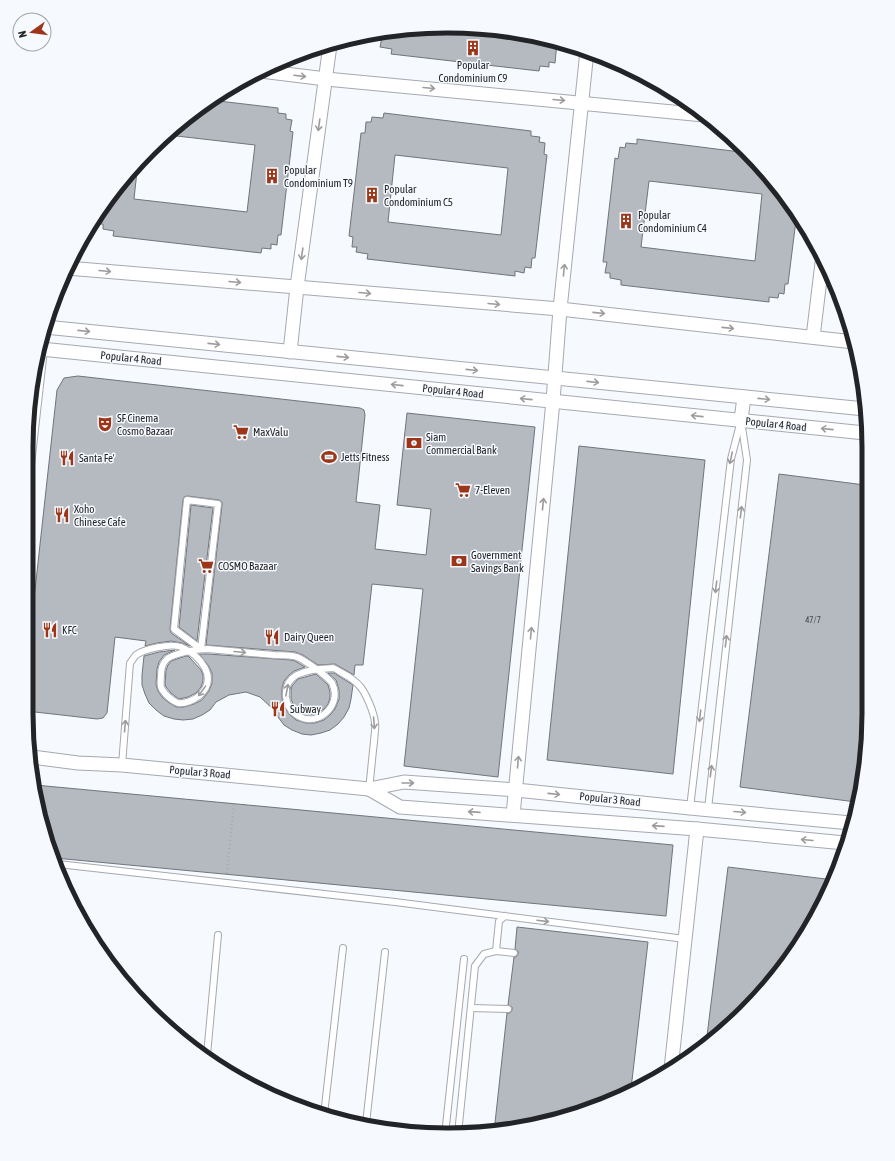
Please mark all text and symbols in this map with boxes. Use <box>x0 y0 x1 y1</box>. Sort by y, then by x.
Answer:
north arrow <box>12 12 52 52</box>
text: N <box>16 30 29 39</box>
building icon: Popular Condominium C9 <box>464 39 482 57</box>
place label: Popular Condominium C9 <box>438 59 508 84</box>
one-way arrow <box>293 72 306 80</box>
one-way arrow <box>422 85 435 92</box>
one-way arrow <box>552 97 565 104</box>
one-way arrow <box>315 118 323 131</box>
place label: Popular Condominium T9 <box>284 164 353 189</box>
building icon: Popular Condominium T9 <box>263 167 281 185</box>
place label: Popular Condominium C5 <box>384 183 453 208</box>
building icon: Popular Condominium C5 <box>363 186 381 204</box>
place label: Popular Condominium C4 <box>638 209 707 234</box>
building icon: Popular Condominium C4 <box>617 212 635 230</box>
one-way arrow <box>298 247 305 260</box>
one-way arrow <box>561 264 568 277</box>
one-way arrow <box>98 268 111 275</box>
one-way arrow <box>228 279 241 286</box>
one-way arrow <box>358 289 371 296</box>
one-way arrow <box>487 300 500 307</box>
one-way arrow <box>592 310 605 317</box>
one-way arrow <box>721 324 734 331</box>
one-way arrow <box>77 327 90 335</box>
one-way arrow <box>207 340 220 348</box>
street label: Popular 4 Road <box>100 349 162 367</box>
one-way arrow <box>336 353 349 361</box>
one-way arrow <box>465 366 478 373</box>
one-way arrow <box>586 378 599 386</box>
one-way arrow <box>391 382 404 389</box>
street label: Popular 4 Road <box>422 382 484 400</box>
one-way arrow <box>520 395 533 402</box>
one-way arrow <box>757 396 770 403</box>
place label: SF Cinema Cosmo Bazaar <box>117 412 174 437</box>
one-way arrow <box>691 412 704 420</box>
theatre icon: SF Cinema Cosmo Bazaar <box>96 415 114 433</box>
street label: Popular 4 Road <box>745 415 807 433</box>
supermarket icon: MaxValu <box>232 423 250 441</box>
one-way arrow <box>821 425 834 433</box>
place label: MaxValu <box>253 426 288 438</box>
place label: Siam Commercial Bank <box>426 431 497 456</box>
bank icon: Siam Commercial Bank <box>405 434 423 452</box>
sports icon: Jetts Fitness <box>320 448 338 466</box>
restaurant icon: Santa Fe' <box>58 449 76 467</box>
place label: Jetts Fitness <box>341 451 390 463</box>
one-way arrow <box>727 451 735 464</box>
place label: Santa Fe' <box>79 452 115 464</box>
supermarket icon: 7-Eleven <box>454 481 472 499</box>
place label: 7-Eleven <box>475 484 510 496</box>
one-way arrow <box>539 497 547 510</box>
place label: Xoho Chinese Cafe <box>74 503 126 528</box>
restaurant icon: Xoho Chinese Cafe <box>53 506 71 524</box>
one-way arrow <box>737 506 745 519</box>
place label: Government Savings Bank <box>471 549 524 574</box>
bank icon: Government Savings Bank <box>450 552 468 570</box>
supermarket icon: COSMO Bazaar <box>197 557 215 575</box>
place label: COSMO Bazaar <box>218 560 278 572</box>
one-way arrow <box>712 580 719 593</box>
house number: 47/7 <box>805 615 821 625</box>
restaurant icon: KFC <box>41 621 59 639</box>
place label: KFC <box>62 624 77 636</box>
one-way arrow <box>527 627 534 640</box>
restaurant icon: Dairy Queen <box>263 628 281 646</box>
place label: Dairy Queen <box>284 631 334 643</box>
one-way arrow <box>722 635 730 648</box>
one-way arrow <box>233 648 246 656</box>
one-way arrow <box>284 684 292 697</box>
one-way arrow <box>198 686 206 697</box>
restaurant icon: Subway <box>269 700 287 718</box>
place label: Subway <box>290 703 322 715</box>
one-way arrow <box>697 709 704 722</box>
one-way arrow <box>371 716 378 729</box>
one-way arrow <box>121 720 129 733</box>
one-way arrow <box>515 756 522 769</box>
street label: Popular 3 Road <box>169 763 231 781</box>
one-way arrow <box>707 764 715 777</box>
one-way arrow <box>401 779 414 787</box>
one-way arrow <box>548 790 561 797</box>
street label: Popular 3 Road <box>579 790 641 808</box>
one-way arrow <box>468 809 481 816</box>
one-way arrow <box>733 809 746 816</box>
one-way arrow <box>652 823 665 830</box>
one-way arrow <box>801 836 814 843</box>
one-way arrow <box>536 917 549 925</box>

